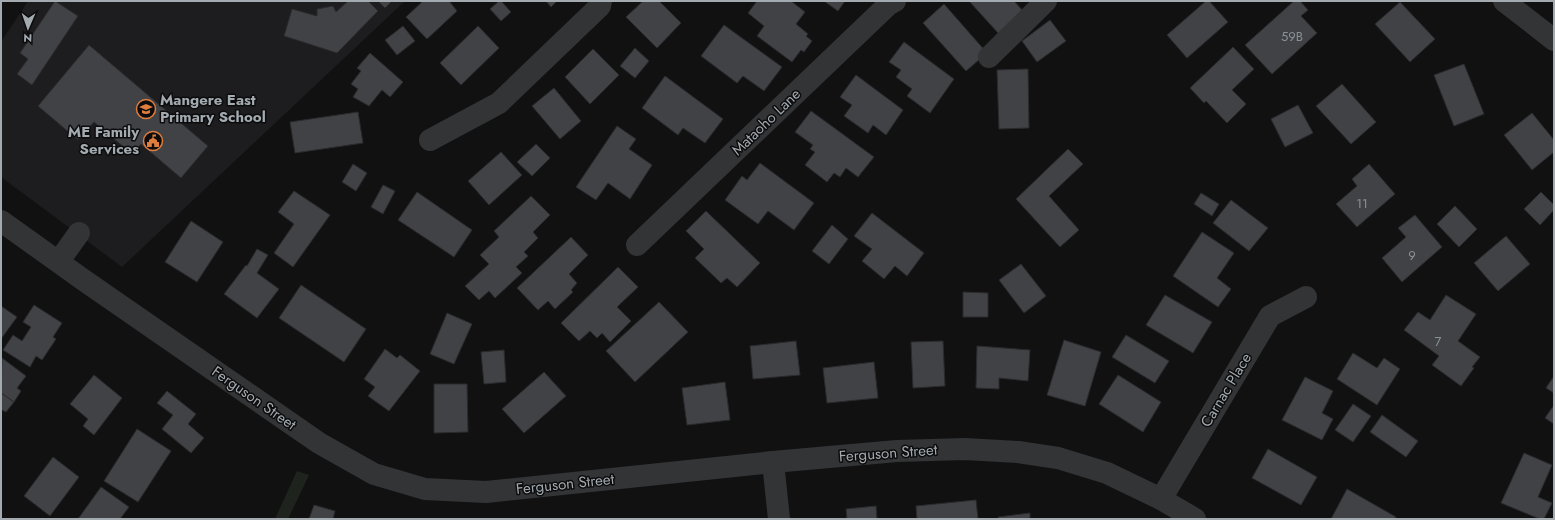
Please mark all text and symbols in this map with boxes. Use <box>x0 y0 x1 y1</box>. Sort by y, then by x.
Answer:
north arrow <box>8 8 48 48</box>
house number: 59B <box>1281 27 1303 46</box>
text: N <box>23 30 32 46</box>
street label: Mataoho Lane <box>727 83 806 161</box>
place label: Mangere East Primary School <box>160 89 266 128</box>
school or university icon: Mangere East Primary School <box>135 98 157 120</box>
place label: ME Family Services <box>68 121 139 160</box>
public building icon: ME Family Services <box>142 130 164 152</box>
house number: 11 <box>1356 194 1368 213</box>
house number: 9 <box>1408 246 1416 265</box>
house number: 7 <box>1435 332 1442 351</box>
street label: Carnac Place <box>1195 348 1257 431</box>
street label: Ferguson Street <box>207 361 301 435</box>
street label: Ferguson Street <box>838 439 938 467</box>
street label: Ferguson Street <box>515 468 616 500</box>

